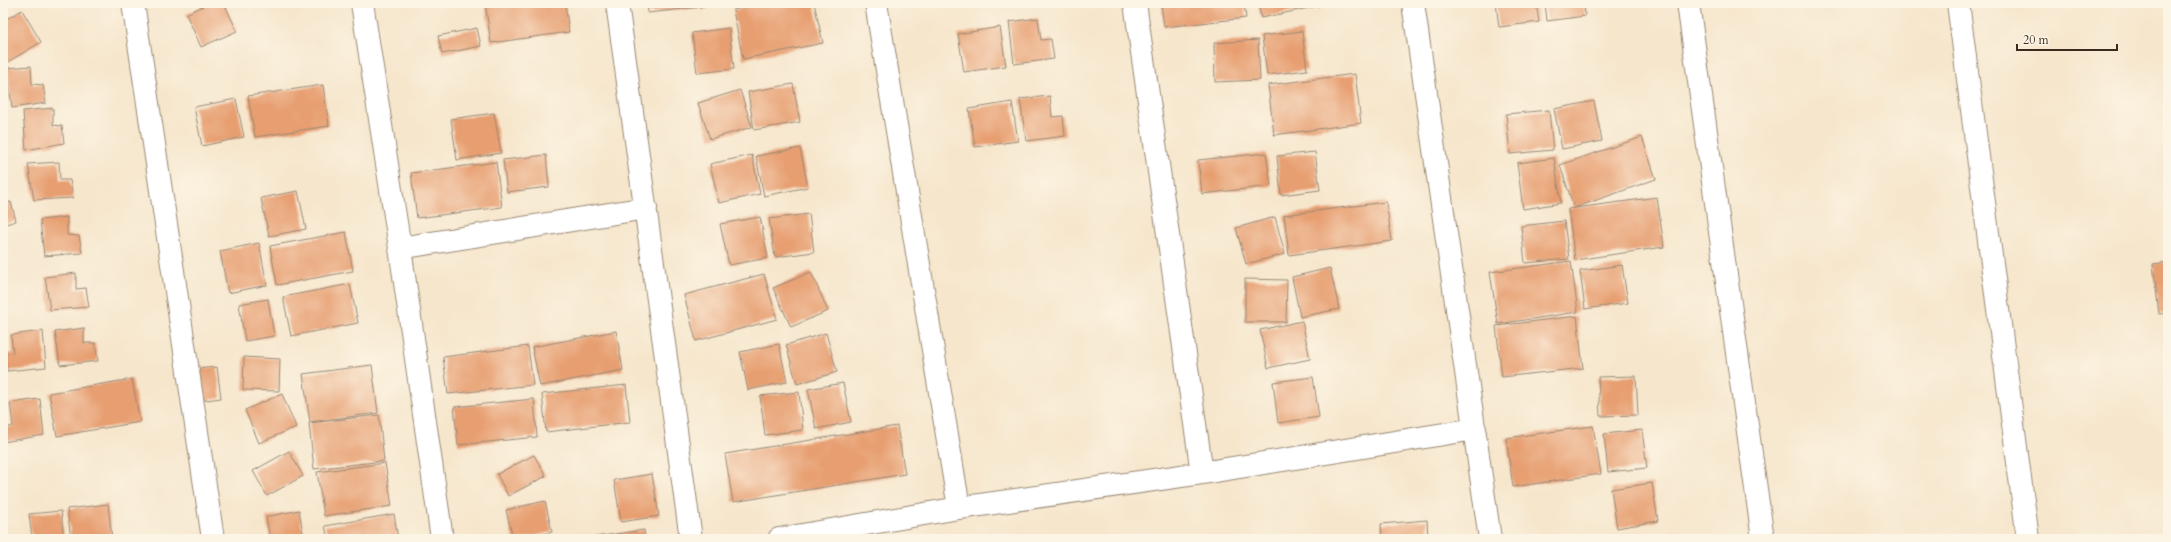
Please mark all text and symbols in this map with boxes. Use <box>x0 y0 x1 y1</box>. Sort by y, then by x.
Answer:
scale bar <box>2017 26 2117 52</box>
text: 20 m <box>2023 32 2050 48</box>

